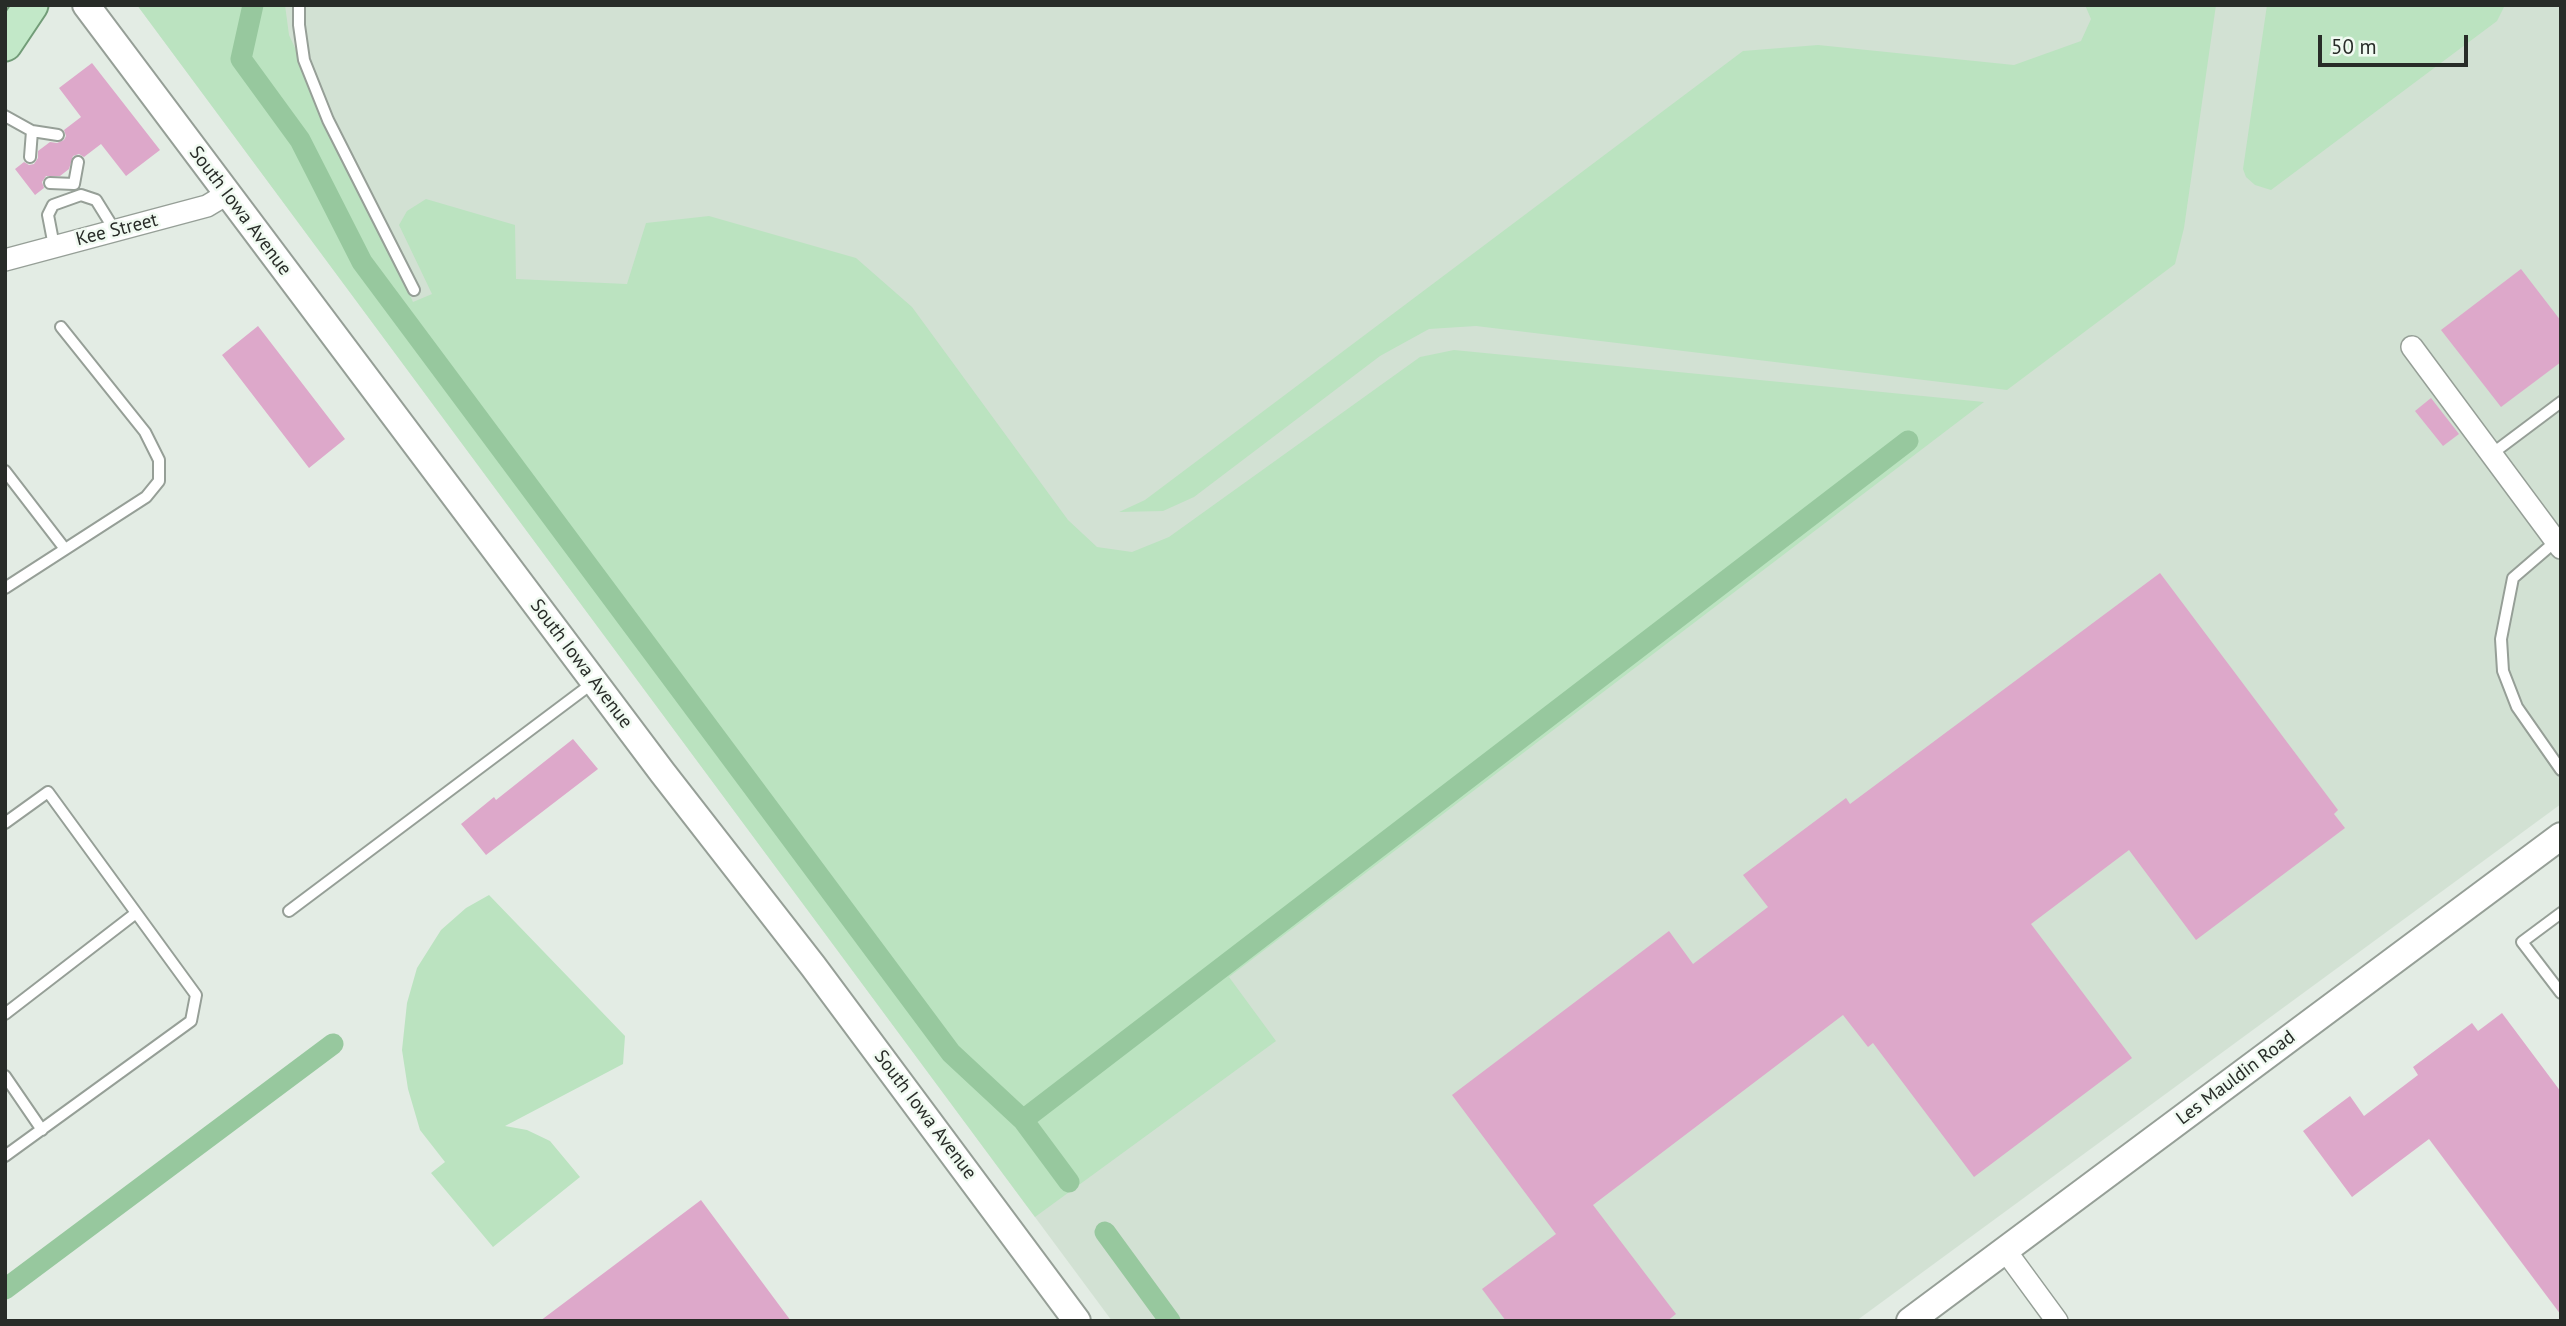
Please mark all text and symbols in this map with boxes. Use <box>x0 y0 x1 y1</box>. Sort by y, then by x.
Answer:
scale bar <box>2321 21 2472 65</box>
text: 50 m <box>2331 33 2377 60</box>
street label: South Iowa Avenue <box>184 142 296 280</box>
street label: Kee Street <box>74 209 160 251</box>
street label: South Iowa Avenue <box>525 595 637 733</box>
street label: Les Mauldin Road <box>2172 1026 2300 1130</box>
street label: South Iowa Avenue <box>869 1046 981 1184</box>

